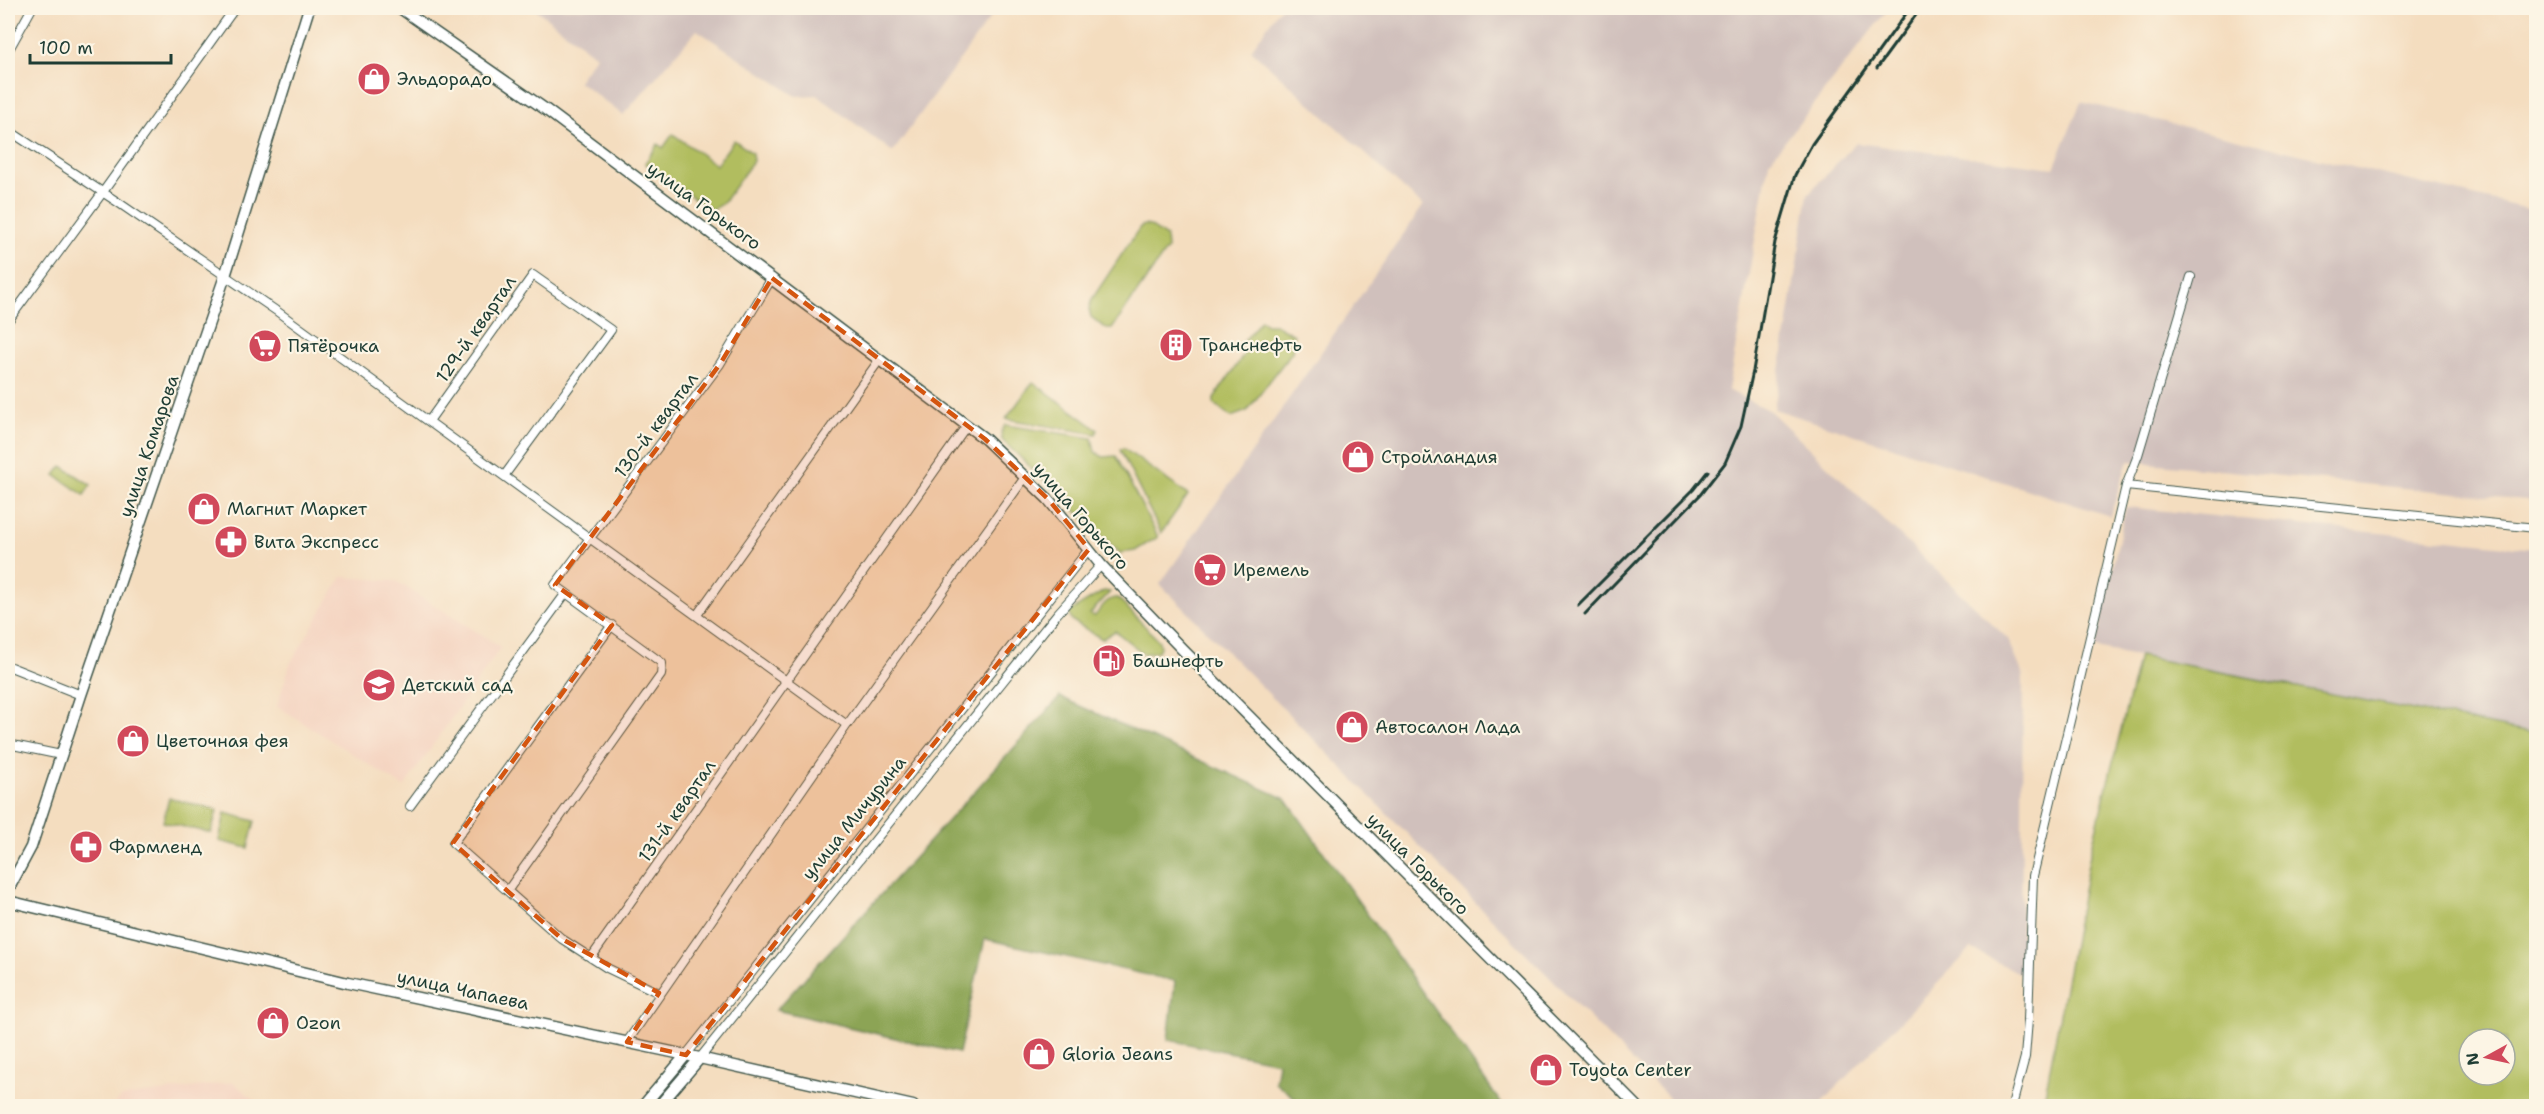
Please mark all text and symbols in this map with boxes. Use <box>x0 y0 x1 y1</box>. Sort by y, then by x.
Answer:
scale bar <box>30 27 171 65</box>
text: 100 m <box>39 36 93 60</box>
shop icon: Эльдорадо <box>356 61 392 97</box>
place label: Эльдорадо <box>397 67 492 91</box>
street label: улица Горького <box>642 156 766 256</box>
street label: 129-й квартал <box>430 271 522 387</box>
building icon: Транснефть <box>1158 327 1194 363</box>
supermarket icon: Пятёрочка <box>247 328 283 364</box>
place label: Транснефть <box>1199 333 1302 357</box>
place label: Пятёрочка <box>288 334 379 358</box>
street label: 130-й квартал <box>609 367 703 483</box>
street label: улица Комарова <box>113 372 185 520</box>
shop icon: Стройландия <box>1340 439 1376 475</box>
place label: Стройландия <box>1381 445 1498 469</box>
street label: улица Горького <box>1027 457 1135 575</box>
shop icon: Магнит Маркет <box>186 491 222 527</box>
place label: Магнит Маркет <box>227 497 368 521</box>
pharmacy icon: Вита Экспресс <box>213 524 249 560</box>
place label: Вита Экспресс <box>254 530 379 554</box>
supermarket icon: Иремель <box>1192 552 1228 588</box>
place label: Иремель <box>1233 558 1309 582</box>
fuel station icon: Башнефть <box>1091 643 1127 679</box>
place label: Башнефть <box>1132 649 1223 673</box>
school or university icon: Детский сад <box>361 667 397 703</box>
place label: Детский сад <box>402 673 514 697</box>
shop icon: Автосалон Лада <box>1334 709 1370 745</box>
place label: Автосалон Лада <box>1375 715 1521 739</box>
shop icon: Цветочная фея <box>115 723 151 759</box>
place label: Цветочная фея <box>156 729 289 753</box>
street label: улица Мичурина <box>797 751 911 885</box>
street label: 131-й квартал <box>633 755 721 867</box>
street label: улица Горького <box>1362 808 1474 920</box>
pharmacy icon: Фармленд <box>68 829 104 865</box>
place label: Фармленд <box>109 835 203 859</box>
street label: улица Чапаева <box>395 964 531 1016</box>
shop icon: Ozon <box>255 1005 291 1041</box>
place label: Ozon <box>296 1011 341 1035</box>
north arrow <box>2457 1027 2517 1087</box>
shop icon: Gloria Jeans <box>1021 1036 1057 1072</box>
place label: Gloria Jeans <box>1062 1042 1173 1066</box>
text: N <box>2461 1051 2484 1067</box>
shop icon: Toyota Center <box>1528 1052 1564 1088</box>
place label: Toyota Center <box>1569 1058 1692 1082</box>

